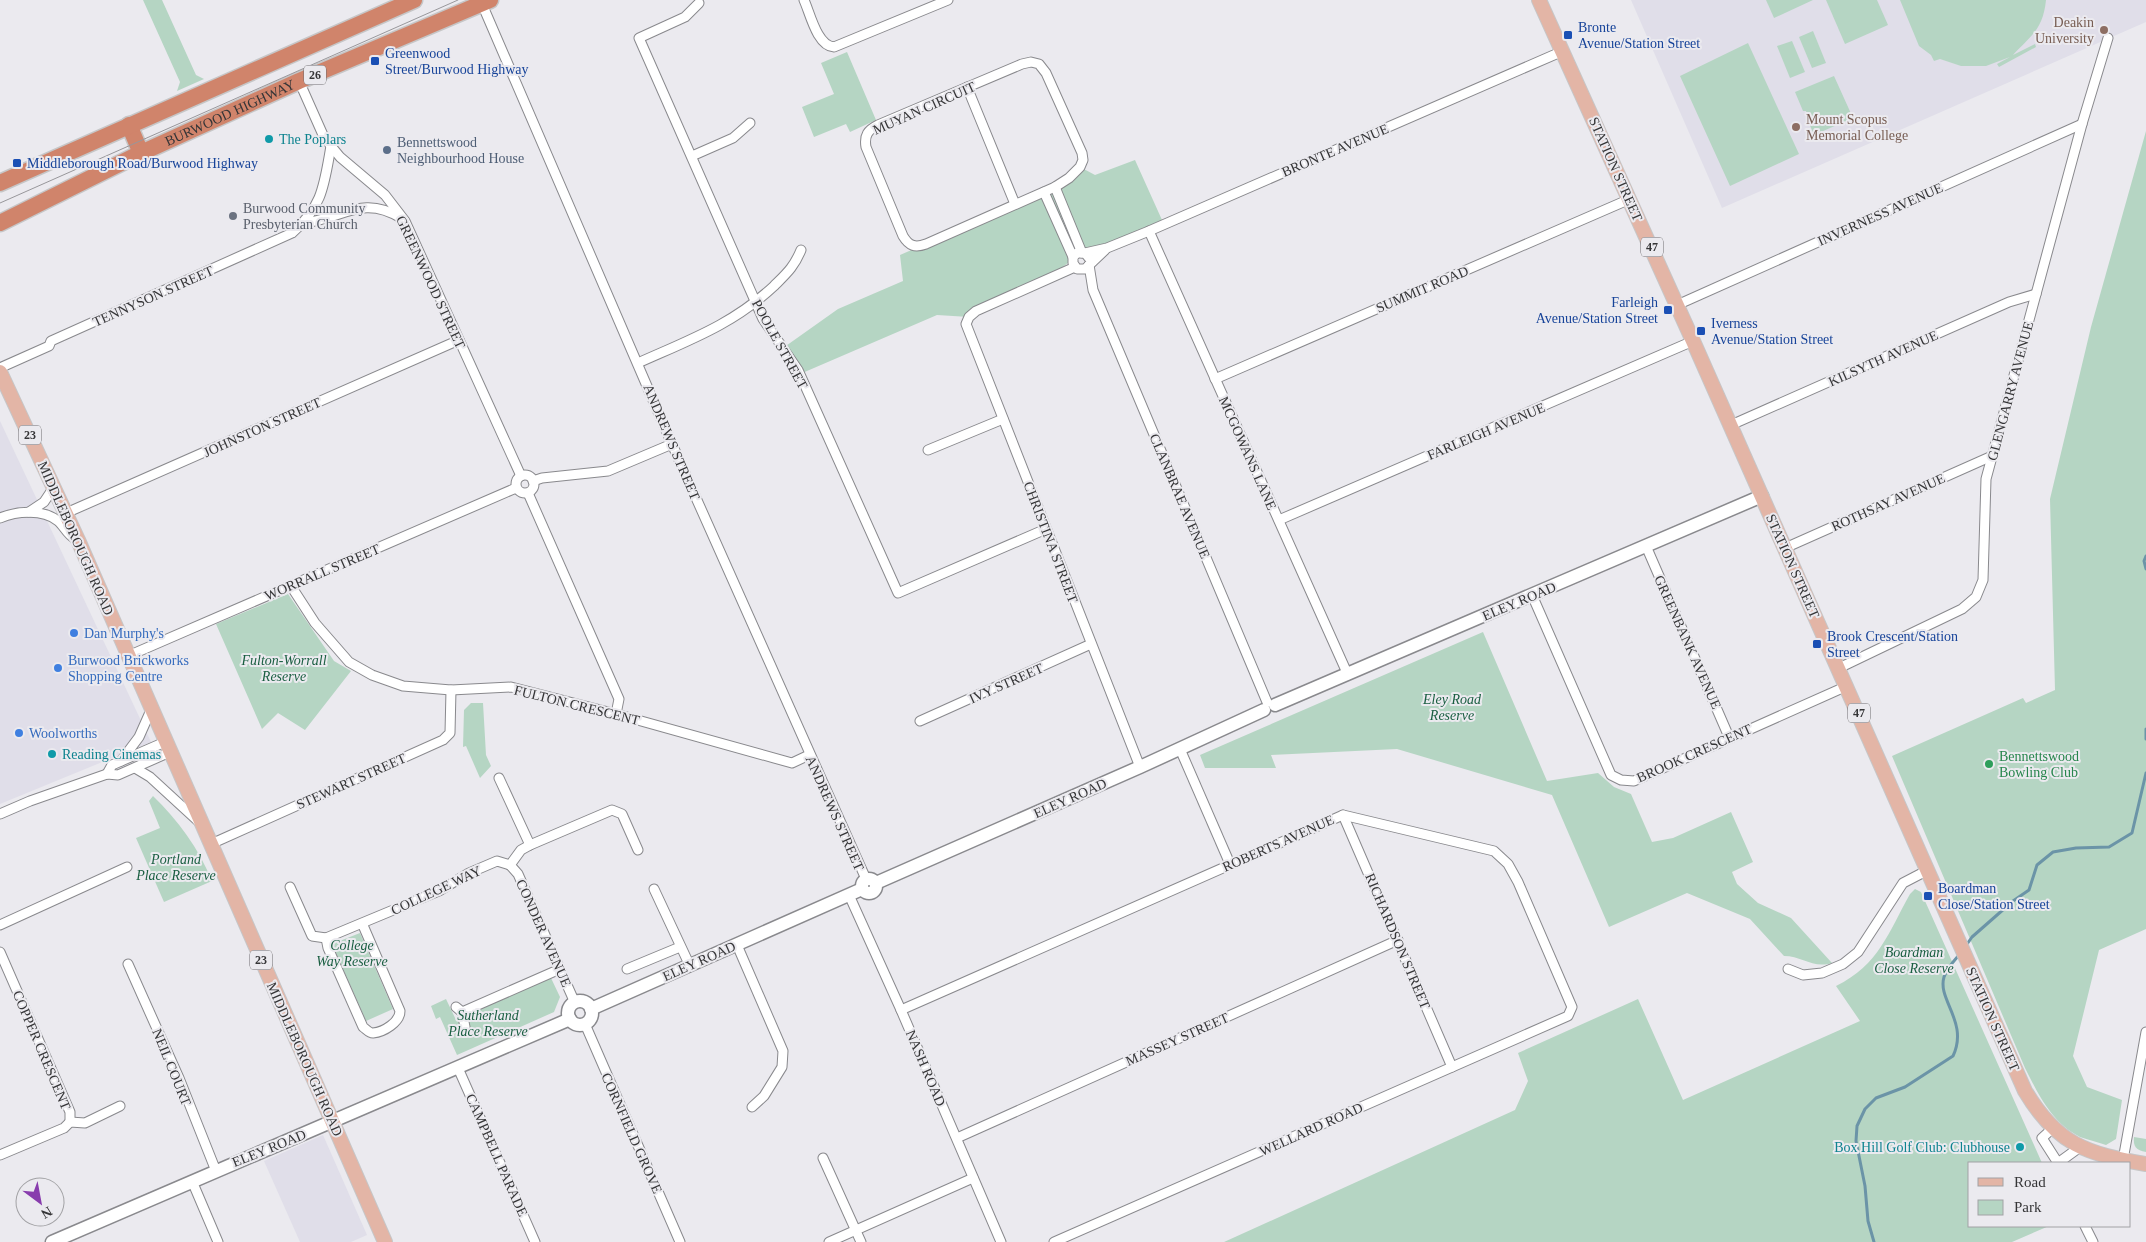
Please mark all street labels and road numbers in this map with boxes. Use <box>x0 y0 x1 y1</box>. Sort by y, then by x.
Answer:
road number: 26 <box>304 66 326 84</box>
street label: BURWOOD HIGHWAY <box>163 77 297 149</box>
street label: MUYAN CIRCUIT <box>871 79 978 138</box>
street label: STATION STREET <box>1586 115 1645 224</box>
street label: BRONTE AVENUE <box>1280 121 1391 180</box>
street label: INVERNESS AVENUE <box>1815 180 1945 249</box>
street label: GREENWOOD STREET <box>393 213 468 352</box>
road number: 47 <box>1641 238 1663 256</box>
street label: TENNYSON STREET <box>91 263 216 330</box>
street label: SUMMIT ROAD <box>1374 263 1471 316</box>
street label: POOLE STREET <box>749 297 811 392</box>
street label: GLENGARRY AVENUE <box>1985 320 2036 462</box>
street label: KILSYTH AVENUE <box>1826 328 1940 389</box>
street label: ANDREWS STREET <box>640 382 703 503</box>
street label: MCGOWANS LANE <box>1216 394 1279 512</box>
street label: JOHNSTON STREET <box>201 395 324 460</box>
street label: FARLEIGH AVENUE <box>1425 400 1547 463</box>
road number: 23 <box>19 426 41 444</box>
street label: CLANBRAE AVENUE <box>1146 432 1213 561</box>
street label: MIDDLEBOROUGH ROAD <box>35 459 116 617</box>
street label: ROTHSAY AVENUE <box>1829 471 1947 534</box>
street label: CHRISTINA STREET <box>1020 479 1081 605</box>
street label: STATION STREET <box>1763 512 1822 621</box>
street label: WORRALL STREET <box>262 541 382 603</box>
street label: GREENBANK AVENUE <box>1651 573 1724 711</box>
street label: ELEY ROAD <box>1480 579 1558 624</box>
street label: IVY STREET <box>967 660 1046 706</box>
street label: FULTON CRESCENT <box>513 683 642 728</box>
road number: 47 <box>1848 704 1870 722</box>
street label: BROOK CRESCENT <box>1634 721 1754 786</box>
street label: STEWART STREET <box>294 750 409 812</box>
street label: ANDREWS STREET <box>802 753 867 873</box>
street label: ELEY ROAD <box>1031 776 1109 821</box>
street label: ROBERTS AVENUE <box>1220 812 1336 875</box>
street label: COLLEGE WAY <box>389 863 484 918</box>
street label: RICHARDSON STREET <box>1362 871 1433 1012</box>
street label: CONDER AVENUE <box>513 877 574 989</box>
street label: ELEY ROAD <box>660 939 738 984</box>
road number: 23 <box>250 950 272 970</box>
street label: STATION STREET <box>1963 965 2022 1074</box>
street label: MIDDLEBOROUGH ROAD <box>264 980 345 1138</box>
street label: COPPER CRESCENT <box>10 988 74 1112</box>
street label: MASSEY STREET <box>1123 1010 1231 1069</box>
street label: NEIL COURT <box>149 1027 194 1108</box>
street label: NASH ROAD <box>903 1028 948 1109</box>
street label: CORNFIELD GROVE <box>598 1071 665 1196</box>
street label: CAMPBELL PARADE <box>463 1092 530 1219</box>
street label: WELLARD ROAD <box>1257 1100 1365 1159</box>
street label: ELEY ROAD <box>230 1127 308 1170</box>

